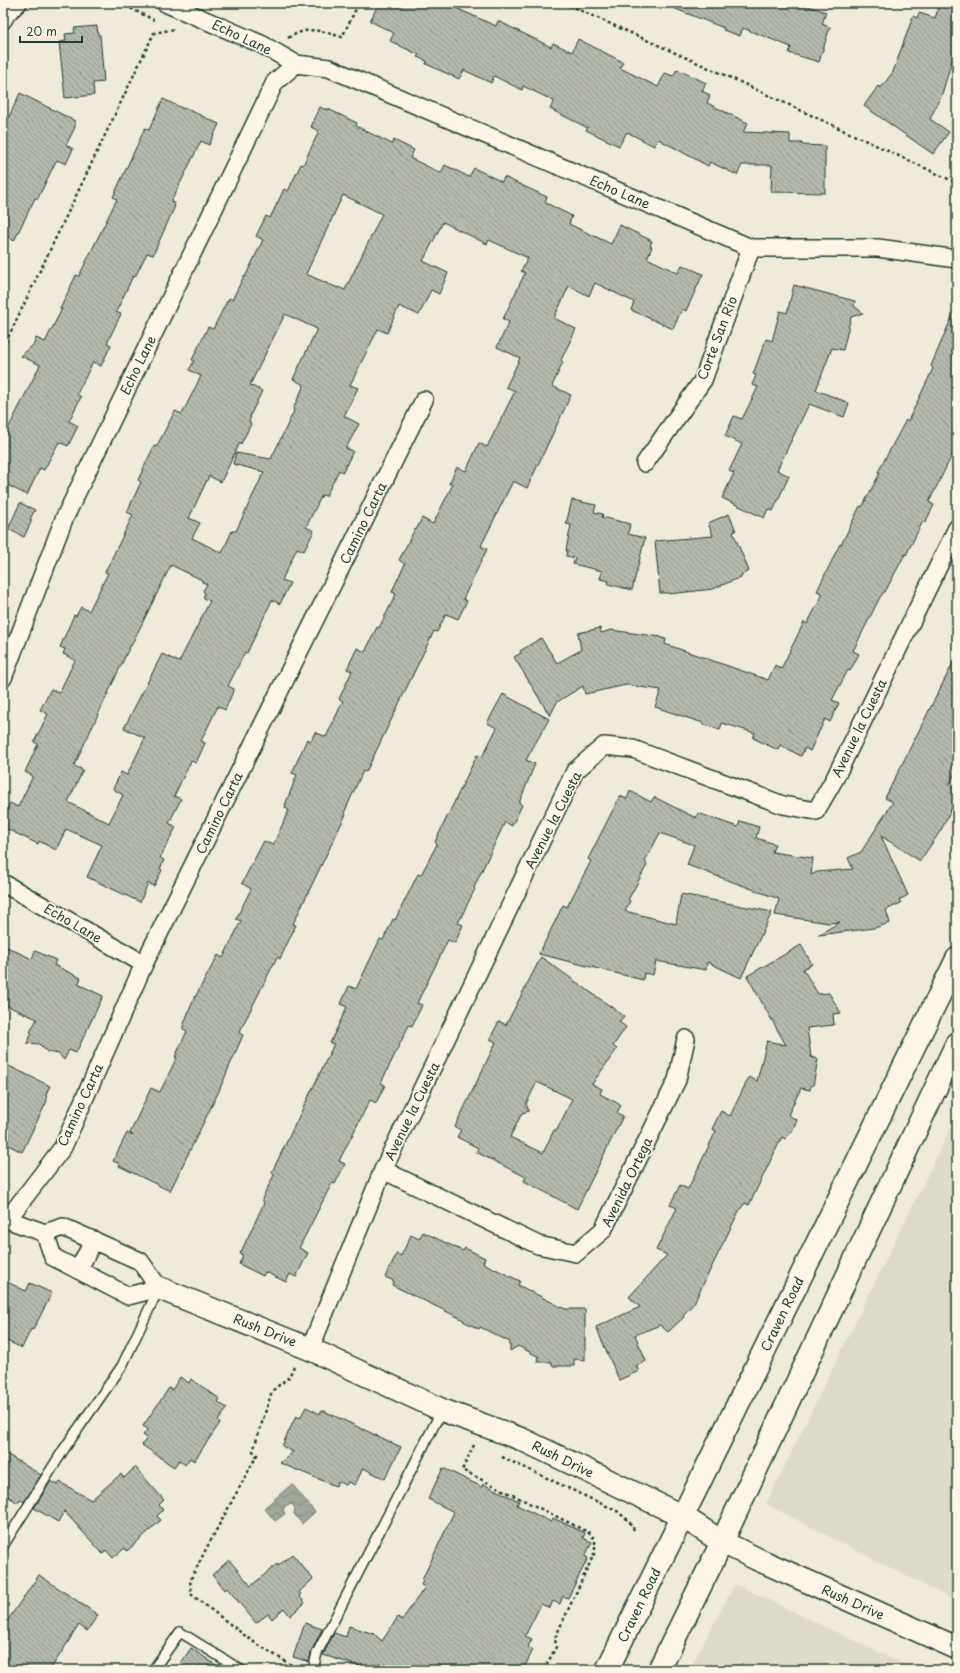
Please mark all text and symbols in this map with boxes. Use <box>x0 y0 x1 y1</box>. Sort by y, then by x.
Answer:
street label: Echo Lane <box>209 14 275 59</box>
scale bar <box>20 18 82 44</box>
text: 20 m <box>26 22 57 40</box>
street label: Echo Lane <box>587 170 653 213</box>
street label: Corte San Rio <box>692 293 741 382</box>
street label: Echo Lane <box>115 332 160 398</box>
street label: Camino Carta <box>334 478 391 567</box>
street label: Avenue la Cuesta <box>826 675 891 780</box>
street label: Avenue la Cuesta <box>520 767 586 872</box>
street label: Camino Carta <box>190 768 247 857</box>
street label: Echo Lane <box>41 898 106 947</box>
street label: Avenue la Cuesta <box>379 1058 444 1163</box>
street label: Camino Carta <box>52 1060 107 1149</box>
street label: Avenida Ortega <box>597 1133 657 1230</box>
street label: Craven Road <box>755 1273 808 1354</box>
street label: Rush Drive <box>231 1308 300 1351</box>
street label: Rush Drive <box>529 1435 597 1482</box>
street label: Craven Road <box>612 1564 665 1645</box>
street label: Rush Drive <box>819 1579 888 1624</box>

